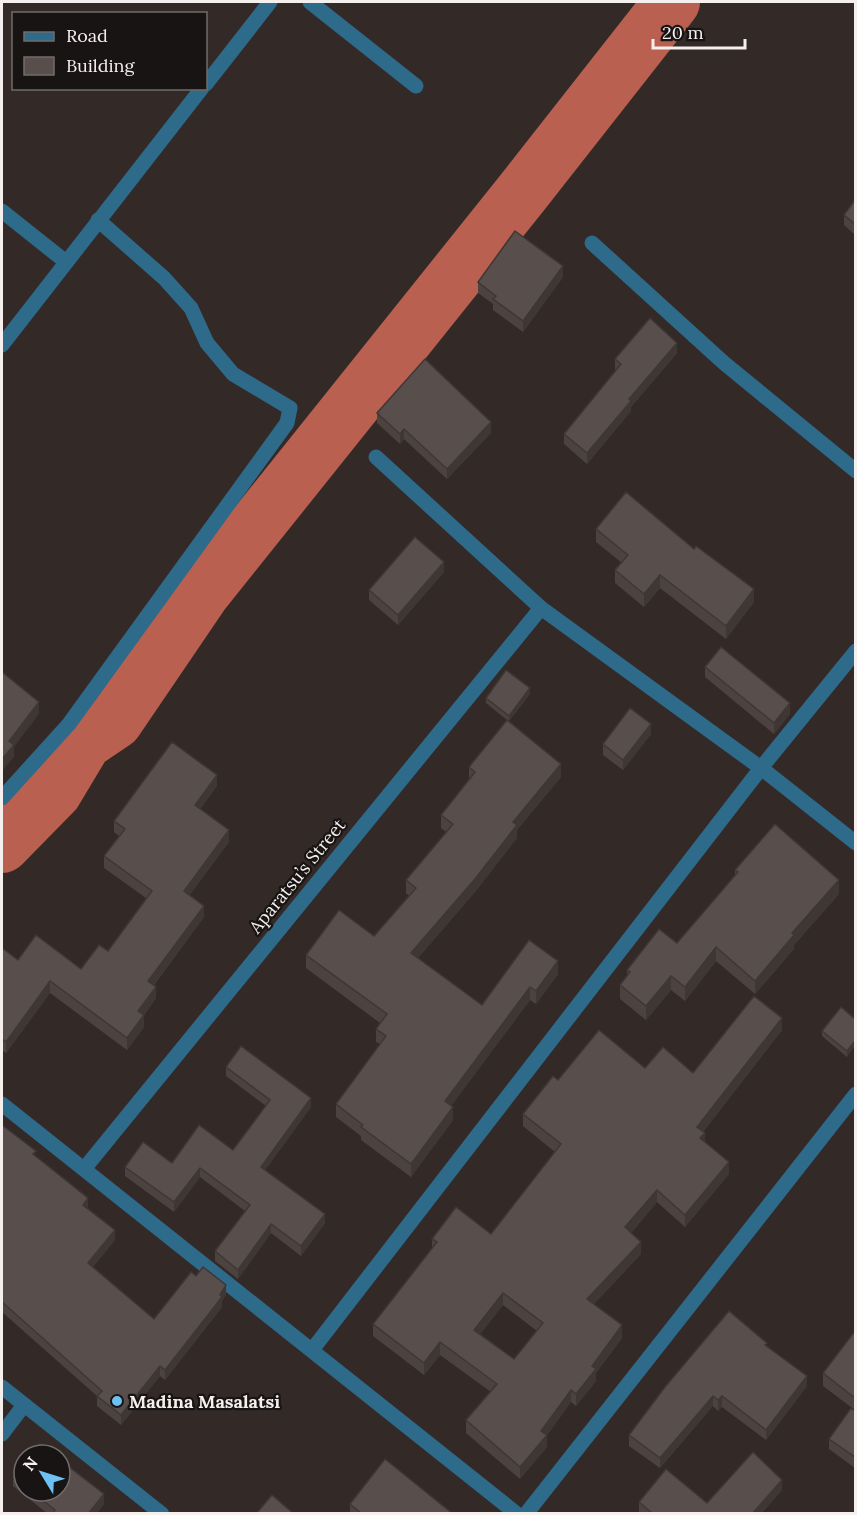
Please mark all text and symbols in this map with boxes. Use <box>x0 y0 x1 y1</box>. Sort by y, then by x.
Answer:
legend <box>12 12 207 90</box>
scale bar <box>653 12 744 50</box>
text: 20 m <box>662 21 704 44</box>
text: Road <box>66 24 108 47</box>
text: Building <box>66 54 136 77</box>
street label: Aparatsu’s Street <box>243 814 350 939</box>
place label: Madina Masalatsi <box>129 1390 280 1413</box>
marker: Madina Masalatsi <box>110 1394 124 1408</box>
north arrow <box>12 1443 72 1503</box>
text: N <box>18 1453 42 1475</box>

